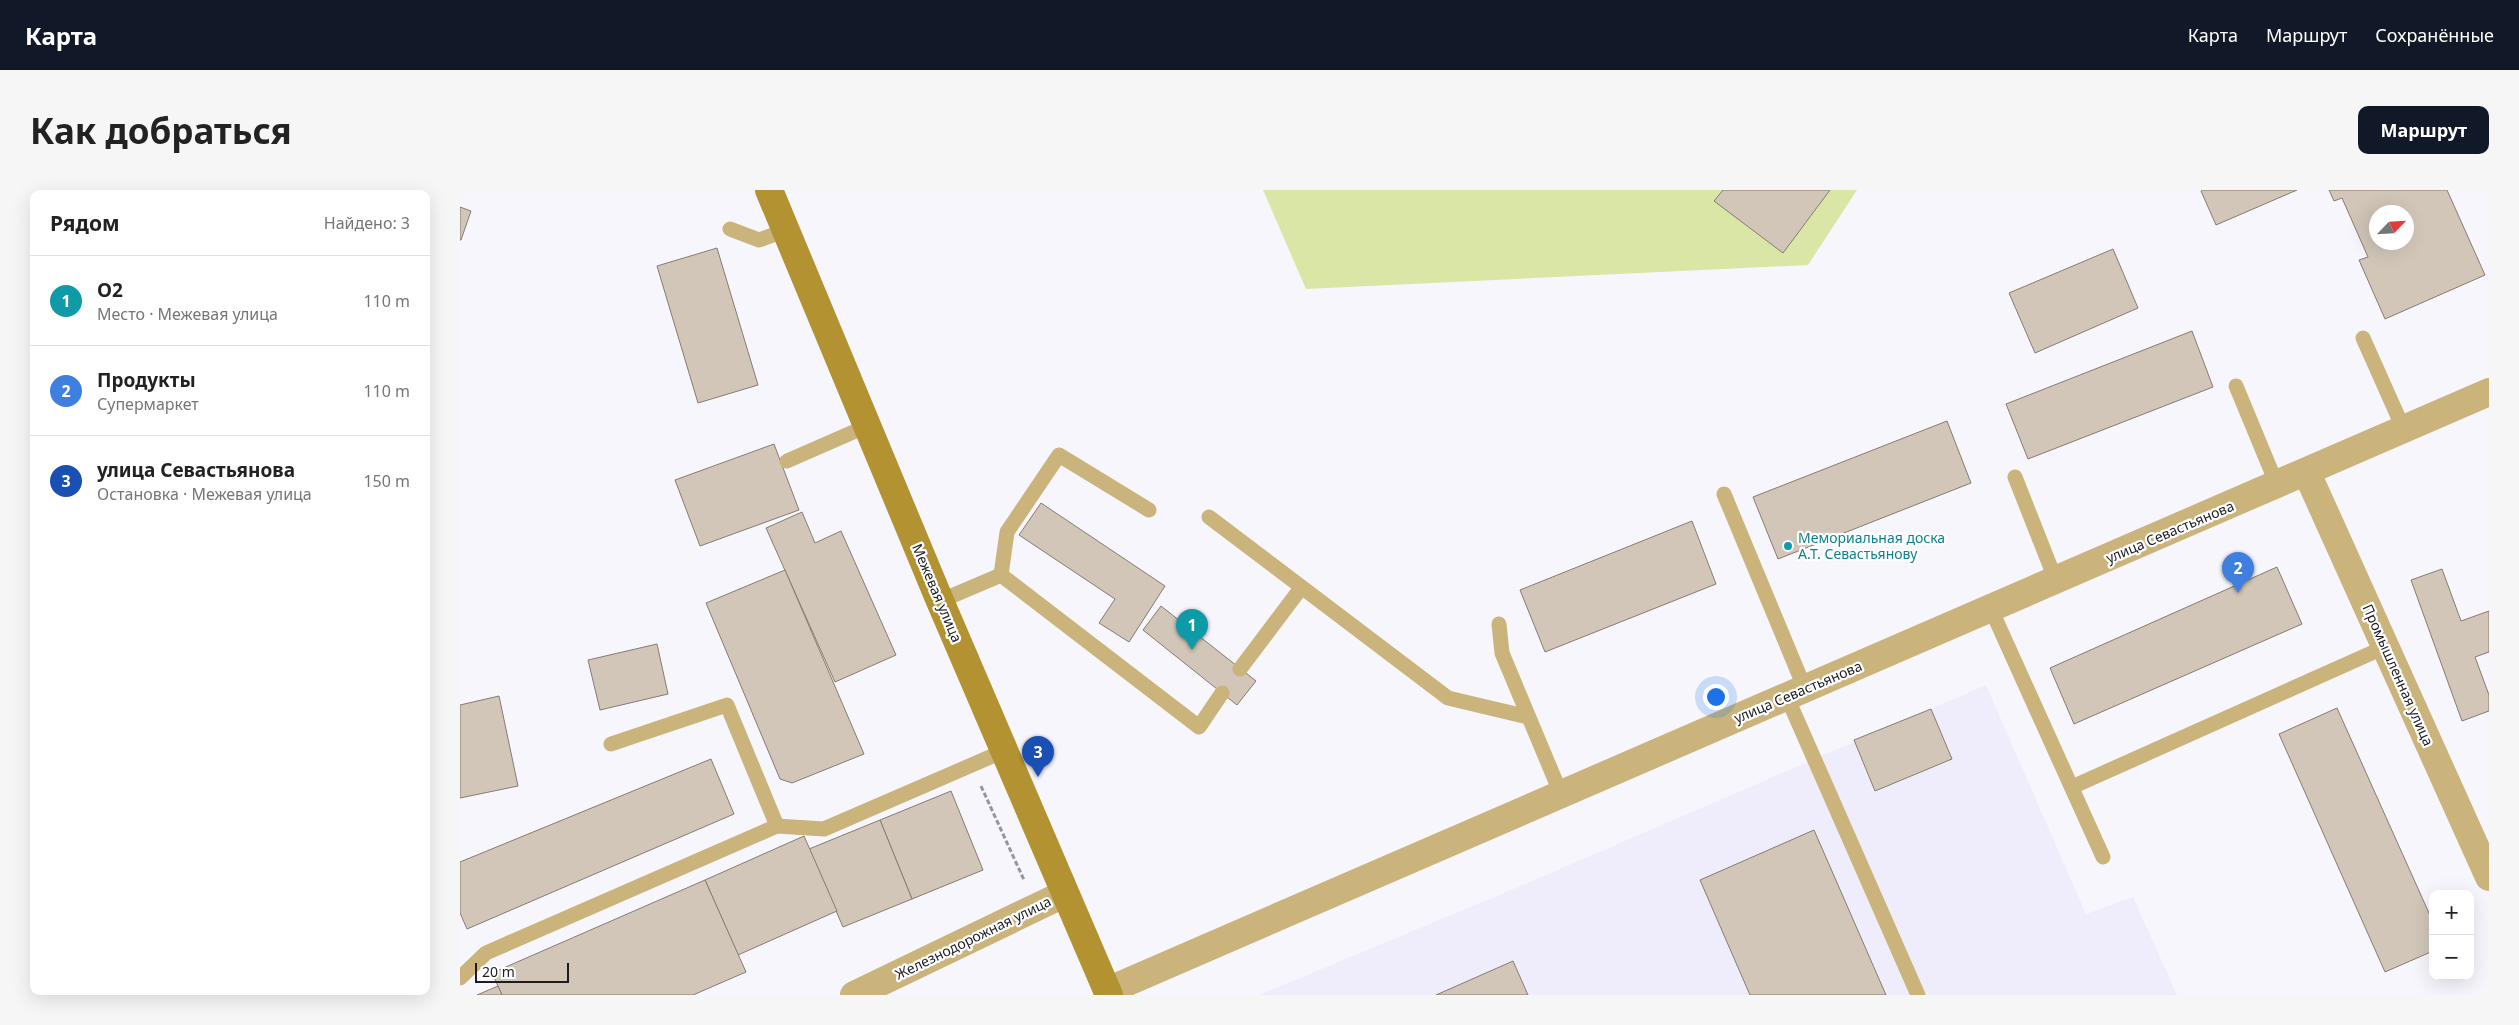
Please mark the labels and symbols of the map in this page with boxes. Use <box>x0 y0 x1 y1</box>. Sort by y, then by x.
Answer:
north arrow <box>2369 205 2414 250</box>
street label: улица Севастьянова <box>2103 496 2237 567</box>
place label: Мемориальная доска А.Т. Севастьянову <box>1798 528 1945 563</box>
marker: Мемориальная доска А.Т. Севастьянову <box>1782 540 1794 552</box>
street label: Межевая улица <box>908 541 967 645</box>
pin: 2 <box>2222 552 2254 593</box>
street label: Промышленная улица <box>2359 601 2438 749</box>
pin: 1 <box>1176 609 1208 650</box>
street label: улица Севастьянова <box>1731 656 1865 727</box>
your location <box>1703 684 1729 710</box>
pin: 3 <box>1022 736 1054 777</box>
street label: Железнодорожная улица <box>892 891 1054 984</box>
scale bar <box>475 960 569 983</box>

